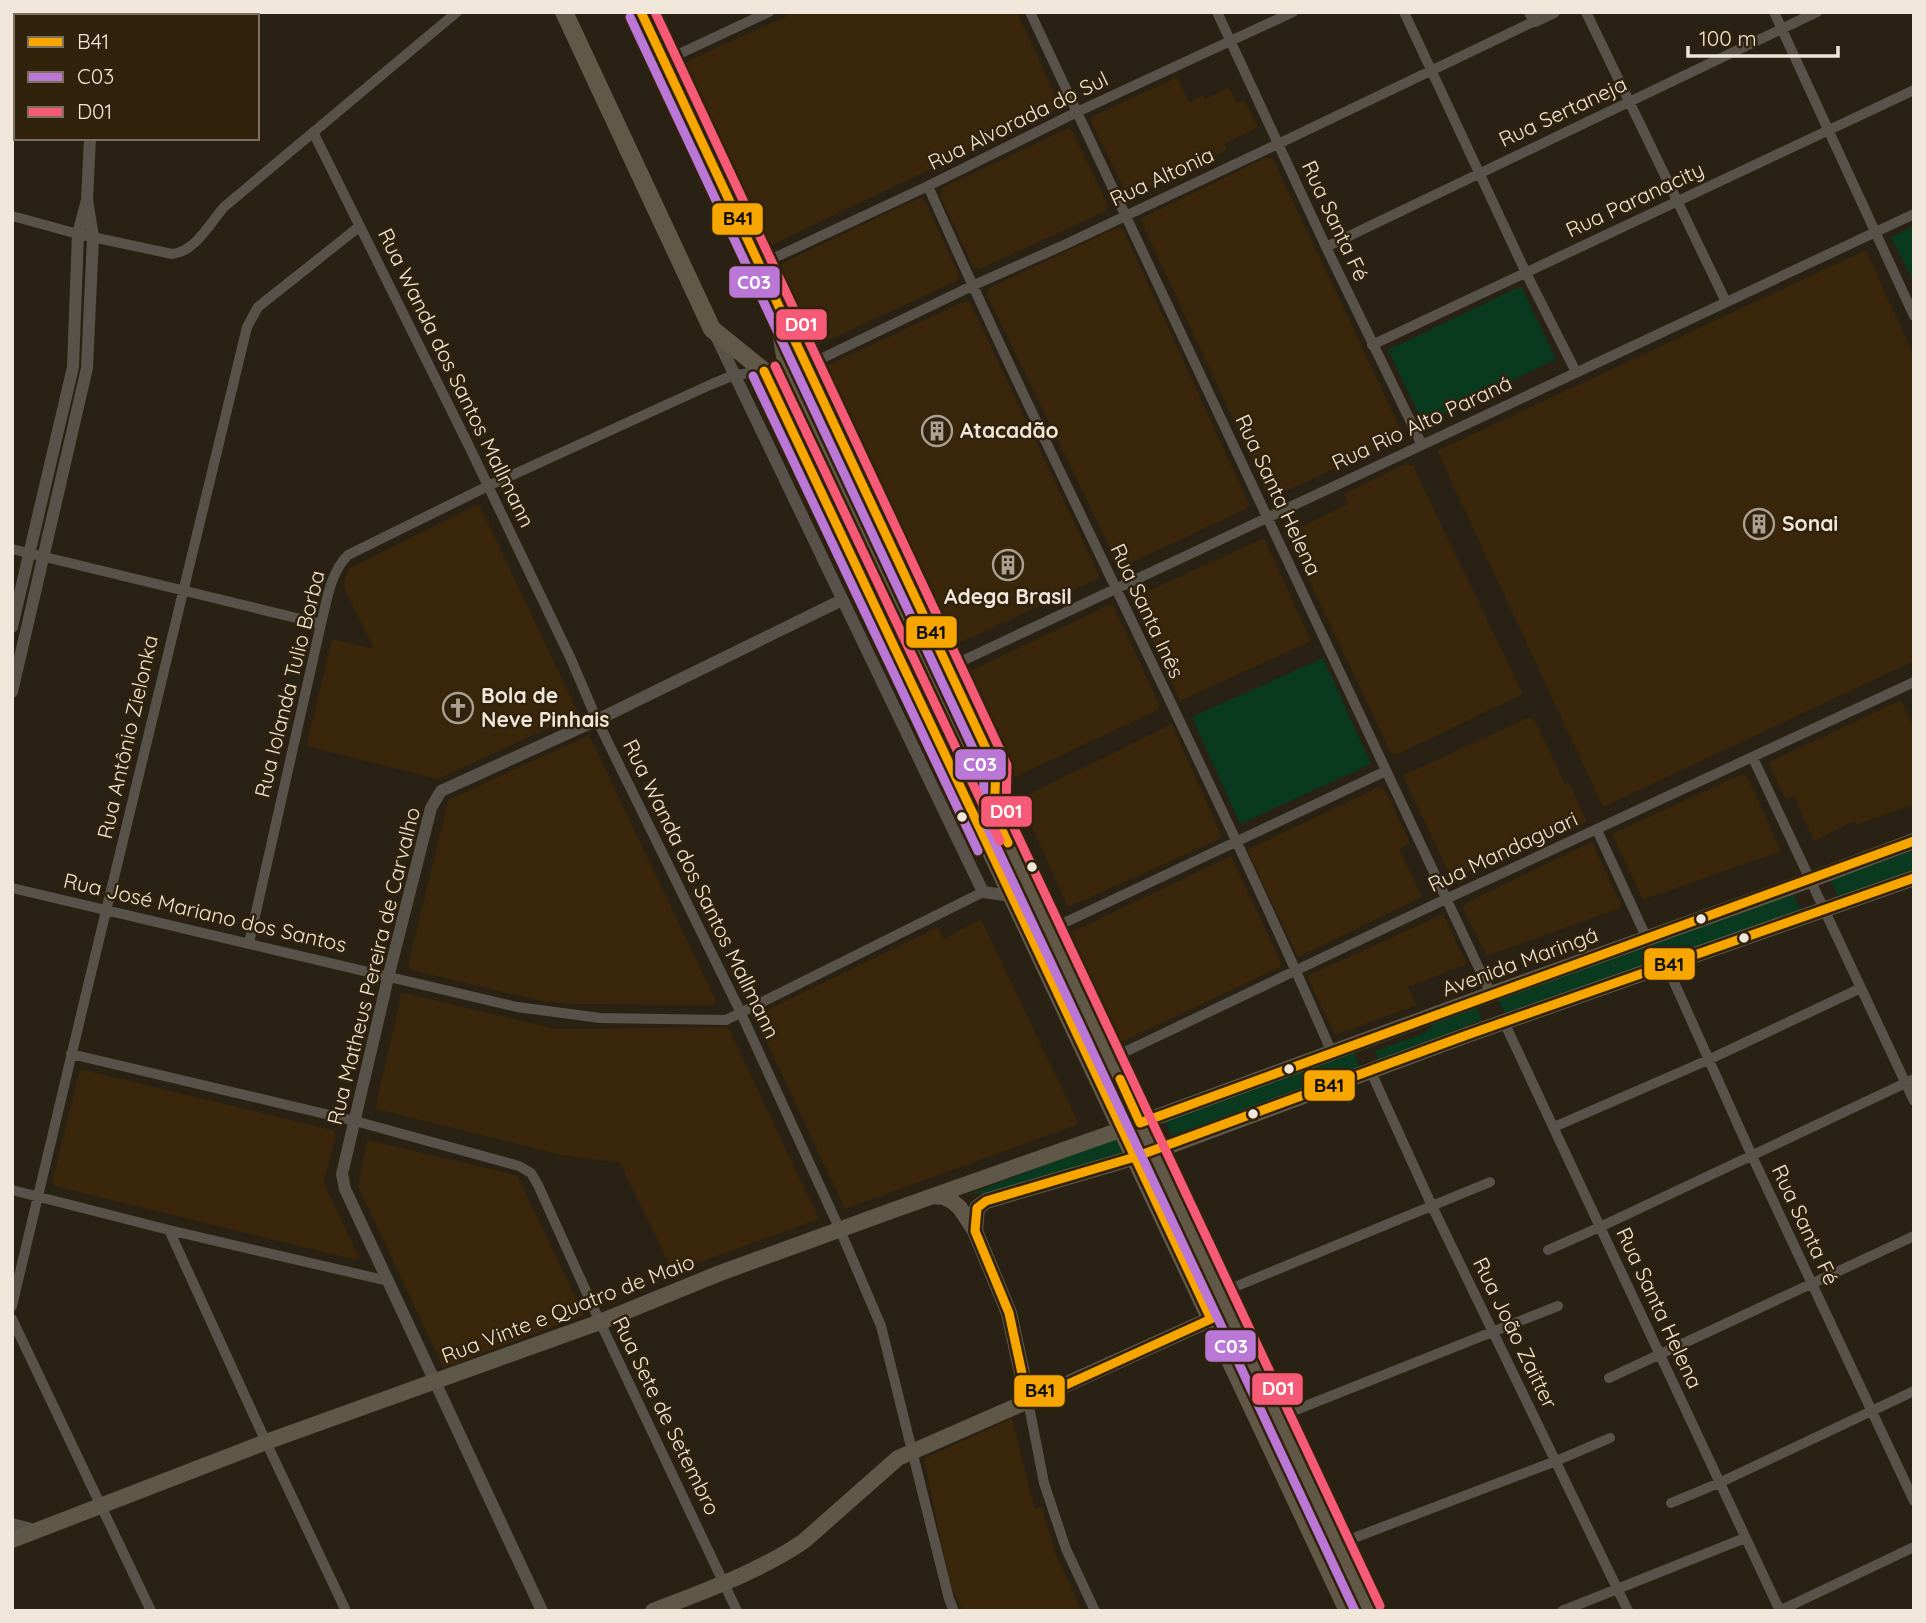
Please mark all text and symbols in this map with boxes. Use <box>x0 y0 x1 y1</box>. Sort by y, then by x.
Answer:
legend <box>14 14 259 140</box>
scale bar <box>1688 14 1839 58</box>
text: 100 m <box>1699 25 1757 51</box>
text: B41 <box>77 28 109 54</box>
text: C03 <box>77 63 114 89</box>
street label: Rua Alvorada do Sul <box>923 65 1112 175</box>
street label: Rua Sertaneja <box>1494 70 1631 152</box>
text: D01 <box>77 98 112 124</box>
street label: Rua Altonia <box>1105 141 1218 211</box>
street label: Rua Santa Fé <box>1297 156 1375 285</box>
street label: Rua Paranacity <box>1561 156 1708 242</box>
line badge: B41 <box>711 202 764 236</box>
text: B41 <box>723 206 753 230</box>
street label: Rua Wanda dos Santos Mallmann <box>373 224 541 531</box>
line badge: C03 <box>728 265 781 299</box>
text: C03 <box>737 270 771 294</box>
line badge: D01 <box>775 308 828 341</box>
text: D01 <box>785 312 817 336</box>
street label: Rua Rio Alto Paraná <box>1327 369 1516 475</box>
street label: Rua Santa Helena <box>1230 410 1328 579</box>
building icon: Atacadão <box>920 414 954 448</box>
place label: Atacadão <box>960 417 1059 443</box>
building icon: Sonai <box>1742 507 1776 541</box>
place label: Sonai <box>1782 510 1838 536</box>
street label: Rua Santa Inês <box>1105 539 1190 682</box>
building icon: Adega Brasil <box>991 548 1025 582</box>
street label: Rua Iolanda Tulio Borba <box>248 568 330 800</box>
place label: Adega Brasil <box>944 583 1072 609</box>
line badge: B41 <box>905 615 958 649</box>
text: B41 <box>916 620 946 644</box>
street label: Rua Antônio Zielonka <box>91 632 163 841</box>
place label: Bola de Neve Pinhais <box>481 682 609 732</box>
church icon: Bola de Neve Pinhais <box>441 691 475 725</box>
street label: Rua Wanda dos Santos Mallmann <box>618 735 786 1042</box>
line badge: C03 <box>954 748 1007 781</box>
text: C03 <box>963 752 997 776</box>
line badge: D01 <box>980 795 1033 828</box>
text: D01 <box>990 799 1022 823</box>
street label: Rua Matheus Pereira de Carvalho <box>321 804 425 1127</box>
street label: Rua Mandaguari <box>1424 805 1582 897</box>
unlabelled marker <box>955 810 969 824</box>
unlabelled marker <box>1025 860 1039 874</box>
street label: Rua José Mariano dos Santos <box>61 867 349 957</box>
unlabelled marker <box>1694 912 1708 926</box>
street label: Avenida Maringá <box>1438 921 1601 1001</box>
unlabelled marker <box>1737 931 1751 945</box>
line badge: B41 <box>1643 947 1696 981</box>
text: B41 <box>1654 952 1684 976</box>
unlabelled marker <box>1282 1062 1296 1076</box>
line badge: B41 <box>1303 1069 1356 1102</box>
text: B41 <box>1314 1073 1344 1097</box>
unlabelled marker <box>1246 1107 1260 1121</box>
street label: Rua Santa Fé <box>1767 1160 1845 1289</box>
street label: Rua Santa Helena <box>1611 1223 1709 1392</box>
street label: Rua Vinte e Quatro de Maio <box>438 1248 698 1368</box>
street label: Rua João Zaitter <box>1468 1253 1564 1412</box>
street label: Rua Sete de Setembro <box>608 1312 726 1519</box>
line badge: C03 <box>1204 1329 1257 1363</box>
text: C03 <box>1214 1334 1248 1358</box>
line badge: D01 <box>1251 1372 1304 1406</box>
line badge: B41 <box>1013 1374 1066 1408</box>
text: D01 <box>1262 1376 1294 1400</box>
text: B41 <box>1025 1378 1055 1402</box>

